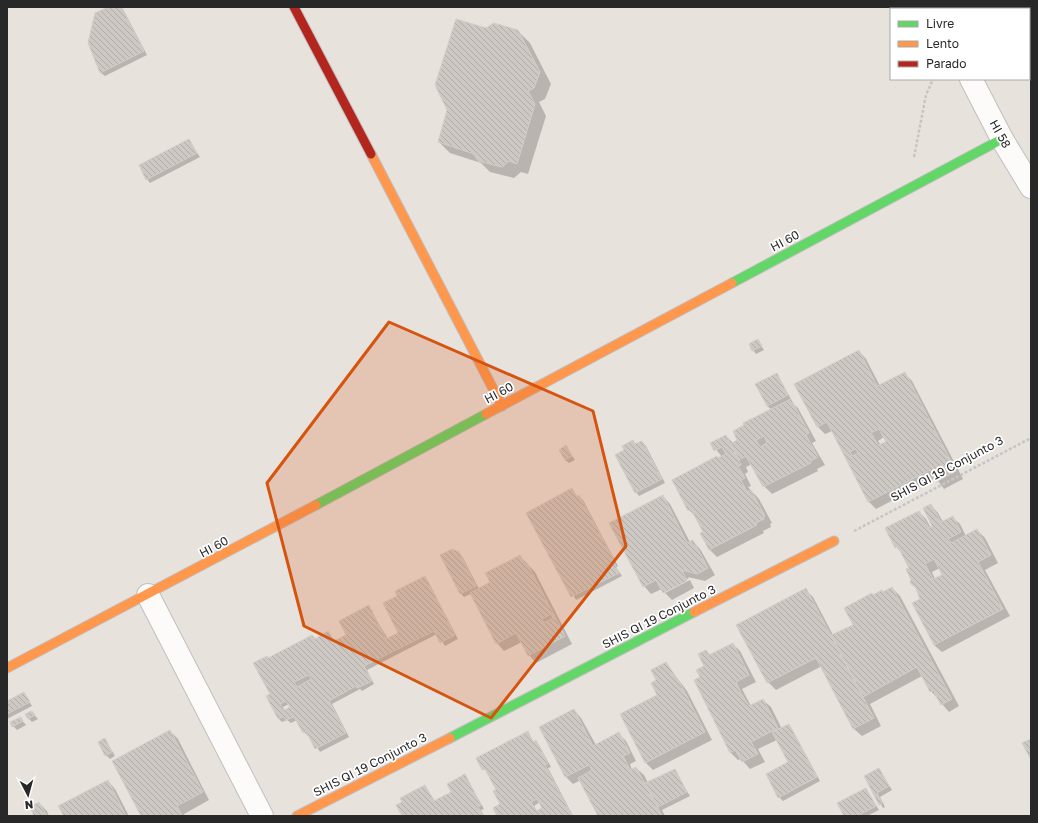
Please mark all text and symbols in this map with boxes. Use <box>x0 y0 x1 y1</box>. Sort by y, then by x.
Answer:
legend <box>890 8 1030 80</box>
text: Livre <box>926 16 954 31</box>
text: Lento <box>926 36 959 51</box>
text: Parado <box>926 56 966 71</box>
street label: HI 58 <box>987 117 1014 151</box>
street label: HI 60 <box>768 227 802 254</box>
street label: HI 60 <box>482 379 516 406</box>
street label: SHIS QI 19 Conjunto 3 <box>888 432 1006 505</box>
street label: HI 60 <box>197 533 231 560</box>
street label: SHIS QI 19 Conjunto 3 <box>599 581 718 652</box>
street label: SHIS QI 19 Conjunto 3 <box>310 729 429 800</box>
north arrow <box>8 775 48 815</box>
text: N <box>24 799 34 812</box>

